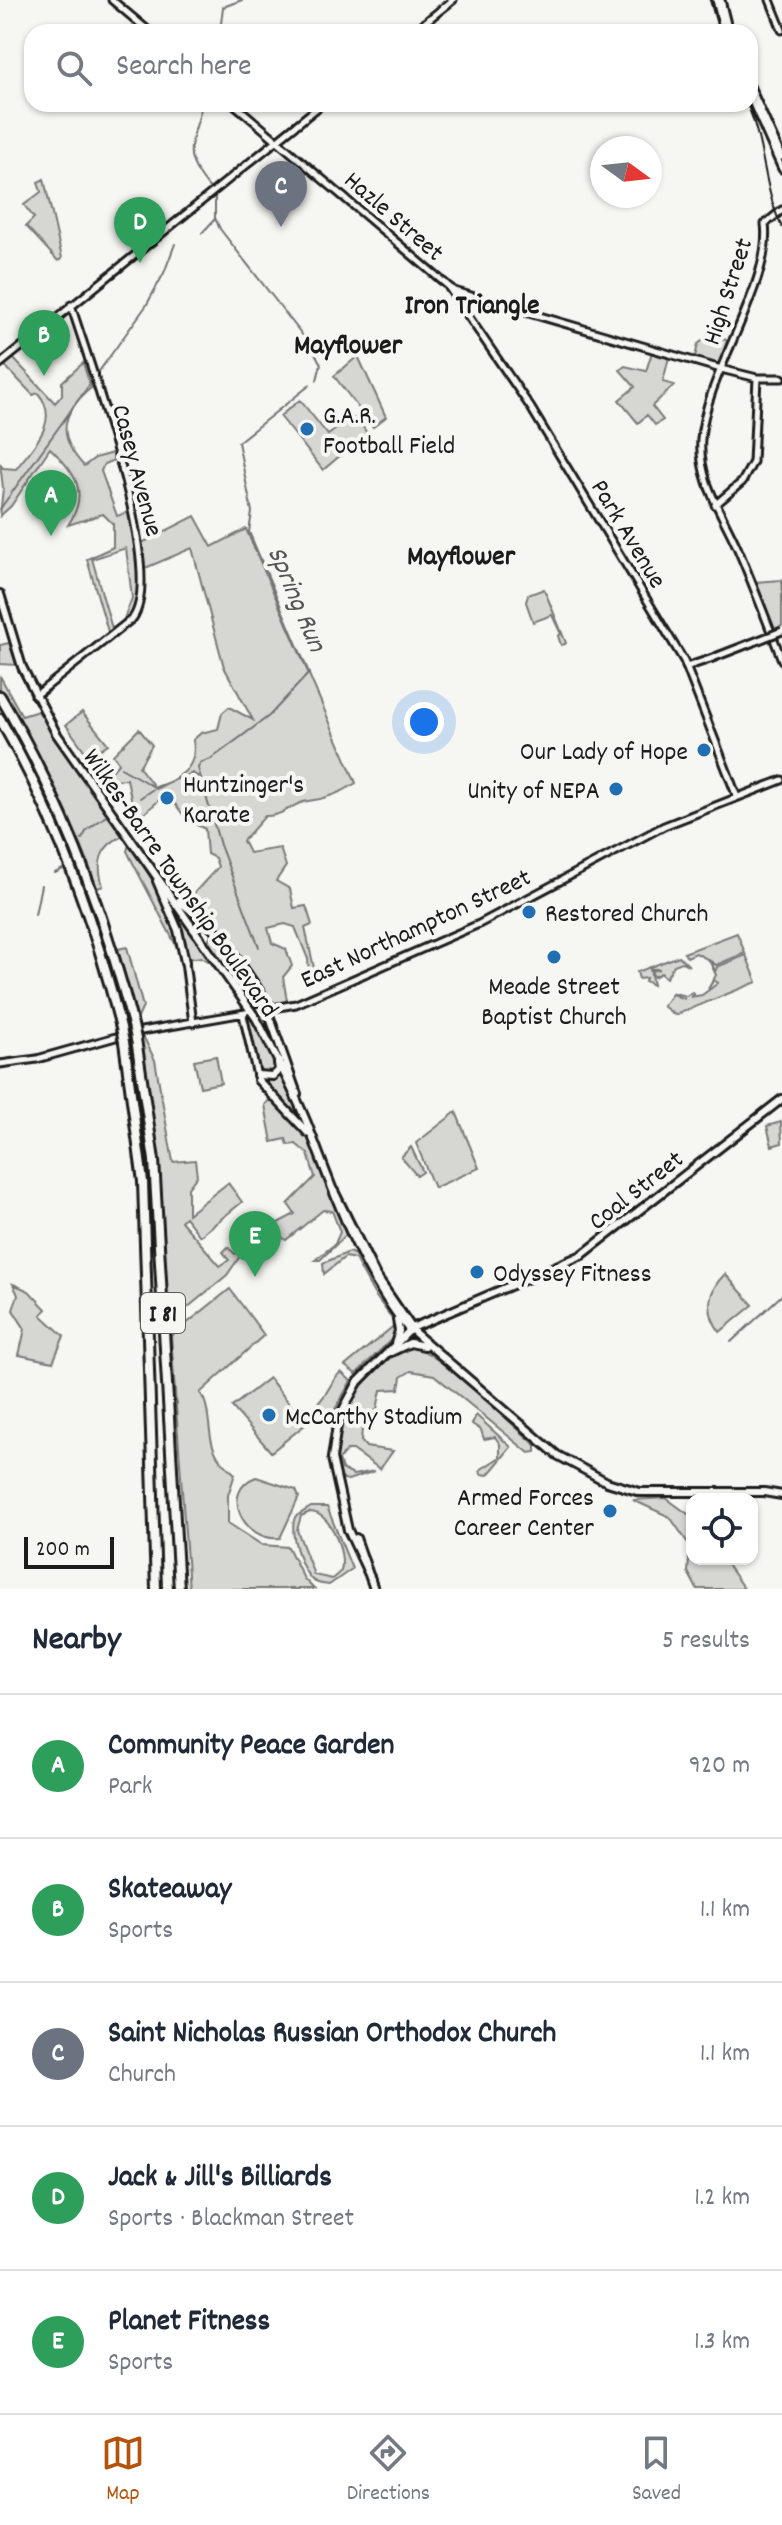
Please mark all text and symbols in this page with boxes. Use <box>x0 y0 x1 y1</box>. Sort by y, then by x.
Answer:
search box <box>24 24 758 112</box>
icon: search <box>52 46 96 90</box>
text: Search here <box>116 47 252 90</box>
north arrow <box>590 136 662 208</box>
pin: C <box>255 161 307 227</box>
street label: Hazle Street <box>334 164 451 272</box>
pin: D <box>114 197 166 263</box>
street label: High Street <box>695 233 764 350</box>
district label: Iron Triangle <box>405 288 539 328</box>
pin: B <box>18 310 70 376</box>
district label: Mayflower <box>294 328 403 368</box>
place label: G.A.R. Football Field <box>323 399 455 466</box>
street label: Casey Avenue <box>100 401 171 541</box>
marker: G.A.R. Football Field <box>298 420 316 438</box>
pin: A <box>25 470 77 536</box>
street label: Park Avenue <box>580 473 674 596</box>
district label: Mayflower <box>407 539 516 579</box>
water label: Spring Run <box>254 541 335 660</box>
your location <box>404 702 444 742</box>
place label: Our Lady of Hope <box>520 735 688 772</box>
marker: Our Lady of Hope <box>695 741 713 759</box>
street label: Wilkes-Barre Township Boulevard <box>72 742 286 1026</box>
place label: Huntzinger's Karate <box>183 768 304 835</box>
place label: Unity of NEPA <box>467 774 600 811</box>
marker: Unity of NEPA <box>607 780 625 798</box>
marker: Huntzinger's Karate <box>158 789 176 807</box>
street label: East Northampton Street <box>295 860 538 1000</box>
place label: Restored Church <box>545 897 708 934</box>
marker: Restored Church <box>520 903 538 921</box>
marker: Meade Street Baptist Church <box>545 948 563 966</box>
place label: Meade Street Baptist Church <box>481 970 627 1037</box>
street label: Coal Street <box>582 1142 693 1241</box>
pin: E <box>229 1211 281 1277</box>
place label: Odyssey Fitness <box>493 1257 652 1294</box>
marker: Odyssey Fitness <box>468 1263 486 1281</box>
road number: I 81 <box>141 1293 185 1333</box>
place label: McCarthy Stadium <box>285 1400 463 1437</box>
marker: McCarthy Stadium <box>260 1406 278 1424</box>
place label: Armed Forces Career Center <box>454 1481 594 1548</box>
map controls <box>686 1493 758 1565</box>
button: locate <box>686 1493 758 1565</box>
marker: Armed Forces Career Center <box>601 1502 619 1520</box>
scale bar <box>24 1533 114 1569</box>
text: 200 m <box>36 1535 90 1566</box>
text: Nearby <box>32 1617 121 1666</box>
text: 5 results <box>662 1623 750 1660</box>
text: Community Peace Garden <box>108 1726 394 1769</box>
text: A <box>51 1748 65 1785</box>
text: 920 m <box>689 1748 750 1785</box>
text: Park <box>108 1769 152 1806</box>
text: Skateaway <box>108 1870 231 1913</box>
text: B <box>52 1892 64 1929</box>
text: 1.1 km <box>700 1892 750 1929</box>
text: Sports <box>108 1913 173 1950</box>
text: Saint Nicholas Russian Orthodox Church <box>108 2014 556 2057</box>
text: C <box>52 2036 64 2073</box>
text: 1.1 km <box>700 2036 750 2073</box>
text: Church <box>108 2057 176 2094</box>
text: Jack & Jill's Billiards <box>108 2158 332 2201</box>
text: D <box>51 2180 65 2217</box>
text: 1.2 km <box>694 2180 750 2217</box>
text: Sports · Blackman Street <box>108 2201 354 2238</box>
text: Planet Fitness <box>108 2302 270 2345</box>
text: E <box>52 2324 64 2361</box>
text: 1.3 km <box>694 2324 750 2361</box>
text: Sports <box>108 2345 173 2382</box>
tab: Map <box>101 2431 145 2510</box>
tab: Directions <box>347 2431 430 2510</box>
tab: Saved <box>632 2431 681 2510</box>

